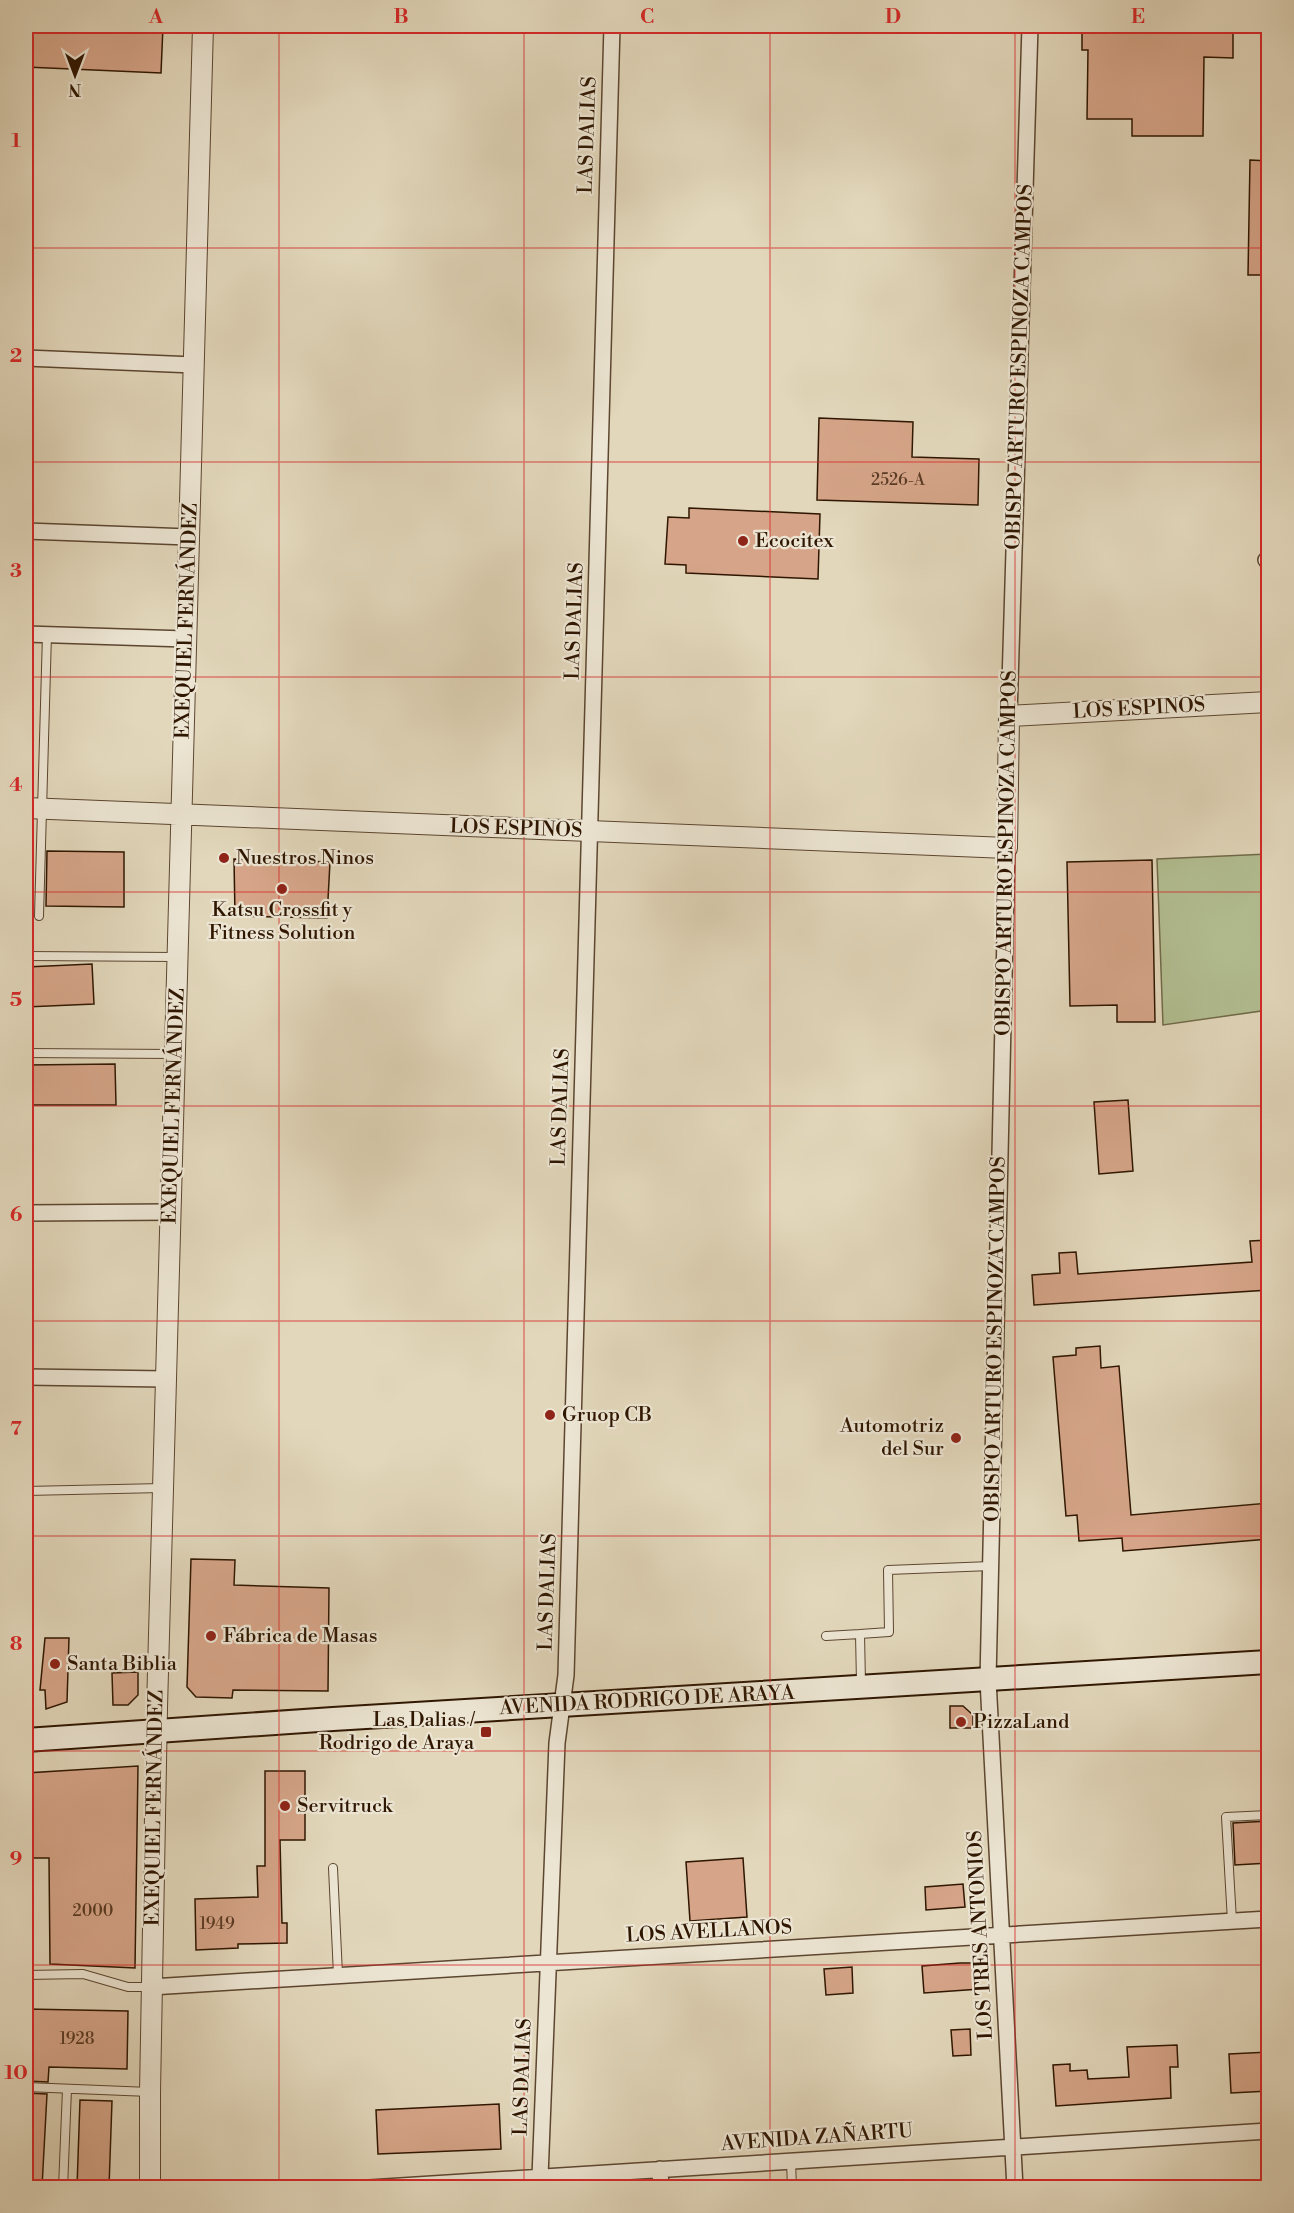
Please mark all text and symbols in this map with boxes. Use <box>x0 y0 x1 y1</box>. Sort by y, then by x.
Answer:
text: A <box>148 5 164 30</box>
text: B <box>393 5 409 30</box>
text: C <box>640 5 654 30</box>
text: D <box>885 5 901 30</box>
text: E <box>1131 5 1145 30</box>
north arrow <box>45 45 105 105</box>
street label: LAS DALIAS <box>573 76 603 194</box>
text: N <box>68 79 81 99</box>
text: 1 <box>11 129 21 154</box>
street label: OBISPO ARTURO ESPINOZA CAMPOS <box>1001 184 1039 550</box>
text: 2 <box>10 344 22 369</box>
house number: 2526-A <box>871 470 926 490</box>
street label: EXEQUIEL FERNÁNDEZ <box>169 503 204 739</box>
place label: Ecocitex <box>755 529 835 554</box>
marker: Ecocitex <box>736 534 750 548</box>
text: 3 <box>10 559 22 584</box>
street label: LAS DALIAS <box>560 562 590 680</box>
street label: OBISPO ARTURO ESPINOZA CAMPOS <box>991 670 1023 1036</box>
street label: LOS ESPINOS <box>1072 693 1206 725</box>
text: 4 <box>9 773 23 798</box>
street label: LOS ESPINOS <box>449 814 583 844</box>
place label: Nuestros Ninos <box>236 846 374 871</box>
marker: Nuestros Ninos <box>217 851 231 865</box>
marker: Katsu Crossfit y Fitness Solution <box>275 882 289 896</box>
place label: Katsu Crossfit y Fitness Solution <box>209 898 356 946</box>
text: 5 <box>10 988 22 1013</box>
street label: EXEQUIEL FERNÁNDEZ <box>156 988 191 1224</box>
street label: LAS DALIAS <box>546 1048 576 1166</box>
street label: OBISPO ARTURO ESPINOZA CAMPOS <box>980 1156 1012 1522</box>
text: 6 <box>10 1203 23 1228</box>
place label: Gruop CB <box>562 1403 652 1428</box>
marker: Gruop CB <box>543 1408 557 1422</box>
place label: Automotriz del Sur <box>839 1414 944 1462</box>
text: 7 <box>10 1417 22 1442</box>
marker: Automotriz del Sur <box>949 1431 963 1445</box>
street label: LAS DALIAS <box>533 1533 563 1651</box>
place label: Fábrica de Masas <box>223 1624 377 1649</box>
marker: Fábrica de Masas <box>204 1629 218 1643</box>
text: 8 <box>10 1632 23 1657</box>
place label: Santa Biblia <box>67 1652 178 1677</box>
marker: Santa Biblia <box>48 1657 62 1671</box>
street label: AVENIDA RODRIGO DE ARAYA <box>498 1681 797 1721</box>
street label: EXEQUIEL FERNÁNDEZ <box>139 1690 170 1926</box>
place label: Las Dalias / Rodrigo de Araya <box>319 1708 475 1756</box>
place label: PizzaLand <box>973 1710 1070 1735</box>
marker: PizzaLand <box>954 1715 968 1729</box>
marker: Las Dalias / Rodrigo de Araya <box>479 1725 493 1739</box>
place label: Servitruck <box>297 1794 394 1819</box>
marker: Servitruck <box>278 1799 292 1813</box>
street label: LOS TRES ANTONIOS <box>963 1830 999 2040</box>
text: 9 <box>10 1847 22 1872</box>
house number: 2000 <box>73 1901 113 1921</box>
house number: 1949 <box>199 1914 235 1934</box>
street label: LOS AVELLANOS <box>625 1915 793 1949</box>
street label: LAS DALIAS <box>508 2018 538 2136</box>
house number: 1928 <box>60 2029 95 2049</box>
text: 10 <box>4 2061 28 2086</box>
street label: AVENIDA ZAÑARTU <box>719 2117 914 2157</box>

